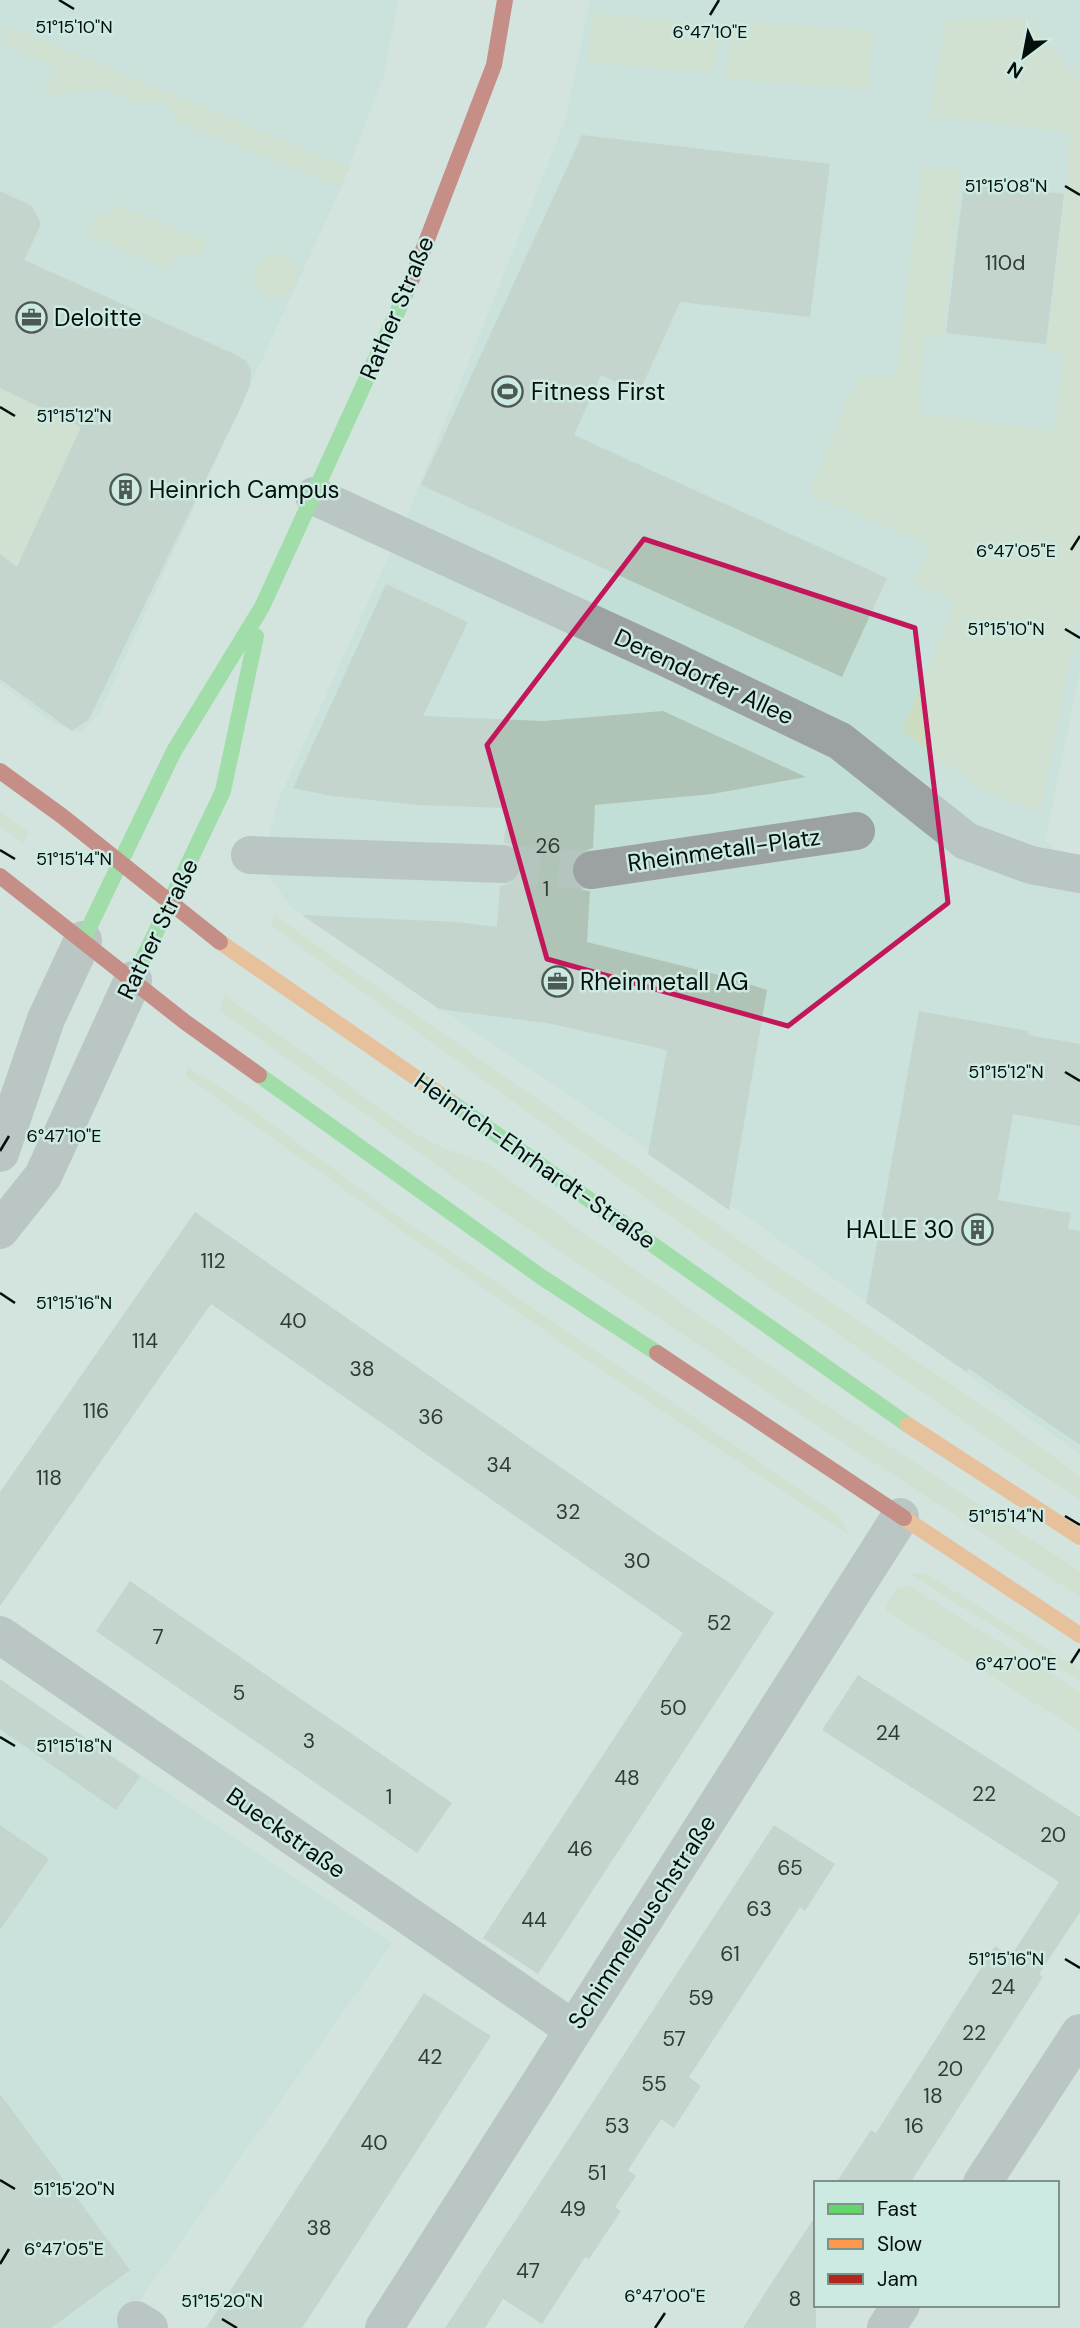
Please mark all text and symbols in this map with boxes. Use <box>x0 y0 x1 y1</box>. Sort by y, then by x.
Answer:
text: 51°15'10"N <box>35 15 113 39</box>
text: 6°47'10"E <box>673 20 747 44</box>
north arrow <box>989 21 1059 91</box>
text: N <box>1003 56 1028 84</box>
text: 51°15'08"N <box>965 174 1047 198</box>
street label: Rather Straße <box>352 231 441 384</box>
house number: 110d <box>985 249 1025 277</box>
office icon: Deloitte <box>14 301 48 335</box>
place label: Deloitte <box>54 302 142 333</box>
sports icon: Fitness First <box>491 375 525 409</box>
place label: Fitness First <box>531 376 665 407</box>
text: 51°15'12"N <box>36 404 112 428</box>
building icon: Heinrich Campus <box>109 473 143 507</box>
place label: Heinrich Campus <box>149 474 340 505</box>
text: 6°47'05"E <box>976 539 1056 563</box>
text: 51°15'10"N <box>967 617 1045 641</box>
street label: Derendorfer Allee <box>609 621 799 732</box>
street label: Rheinmetall-Platz <box>626 821 822 878</box>
house number: 26 <box>535 832 561 860</box>
text: 51°15'14"N <box>36 847 112 871</box>
street label: Rather Straße <box>110 853 205 1004</box>
house number: 1 <box>543 875 549 903</box>
office icon: Rheinmetall AG <box>540 965 574 999</box>
place label: Rheinmetall AG <box>580 966 749 997</box>
text: 51°15'12"N <box>968 1060 1044 1084</box>
street label: Heinrich-Ehrhardt-Straße <box>408 1065 662 1256</box>
text: 6°47'10"E <box>27 1124 101 1148</box>
building icon: HALLE 30 <box>960 1213 994 1247</box>
place label: HALLE 30 <box>846 1214 954 1245</box>
house number: 112 <box>200 1247 226 1275</box>
text: 51°15'16"N <box>36 1291 112 1315</box>
house number: 40 <box>279 1307 307 1335</box>
house number: 114 <box>132 1327 158 1355</box>
house number: 38 <box>349 1355 375 1383</box>
house number: 116 <box>83 1397 109 1425</box>
house number: 36 <box>418 1403 444 1431</box>
house number: 34 <box>486 1451 512 1479</box>
house number: 118 <box>36 1464 62 1492</box>
house number: 32 <box>556 1498 580 1526</box>
text: 51°15'14"N <box>968 1504 1044 1528</box>
house number: 30 <box>624 1547 650 1575</box>
house number: 52 <box>707 1609 731 1637</box>
house number: 7 <box>152 1623 164 1651</box>
text: 6°47'00"E <box>975 1652 1057 1676</box>
house number: 5 <box>233 1679 245 1707</box>
house number: 50 <box>659 1694 687 1722</box>
house number: 24 <box>876 1719 900 1747</box>
house number: 3 <box>303 1727 315 1755</box>
text: 51°15'18"N <box>36 1734 112 1758</box>
house number: 48 <box>614 1764 640 1792</box>
street label: Bueckstraße <box>220 1780 352 1885</box>
house number: 22 <box>972 1780 996 1808</box>
house number: 1 <box>386 1783 392 1811</box>
street label: Schimmelbuschstraße <box>561 1809 722 2035</box>
house number: 20 <box>1040 1821 1066 1849</box>
house number: 46 <box>567 1835 593 1863</box>
house number: 65 <box>777 1854 803 1882</box>
house number: 63 <box>746 1895 772 1923</box>
house number: 44 <box>521 1906 547 1934</box>
house number: 61 <box>720 1940 740 1968</box>
text: 51°15'16"N <box>968 1947 1044 1971</box>
house number: 24 <box>991 1973 1015 2001</box>
house number: 59 <box>688 1984 714 2012</box>
house number: 22 <box>962 2019 986 2047</box>
house number: 57 <box>662 2025 686 2053</box>
house number: 42 <box>418 2043 442 2071</box>
house number: 20 <box>937 2055 963 2083</box>
house number: 55 <box>641 2070 667 2098</box>
house number: 18 <box>923 2082 943 2110</box>
house number: 53 <box>604 2112 630 2140</box>
house number: 16 <box>904 2112 924 2140</box>
house number: 40 <box>360 2129 388 2157</box>
house number: 51 <box>587 2159 607 2187</box>
text: 51°15'20"N <box>33 2177 115 2201</box>
legend <box>814 2181 1059 2307</box>
house number: 49 <box>560 2195 586 2223</box>
text: Fast <box>877 2195 917 2223</box>
house number: 38 <box>306 2214 332 2242</box>
text: Slow <box>877 2230 922 2258</box>
text: 6°47'05"E <box>24 2237 104 2261</box>
house number: 47 <box>516 2257 540 2285</box>
text: Jam <box>877 2265 918 2293</box>
text: 6°47'00"E <box>624 2284 706 2308</box>
house number: 8 <box>789 2285 801 2313</box>
text: 51°15'20"N <box>181 2289 263 2313</box>

